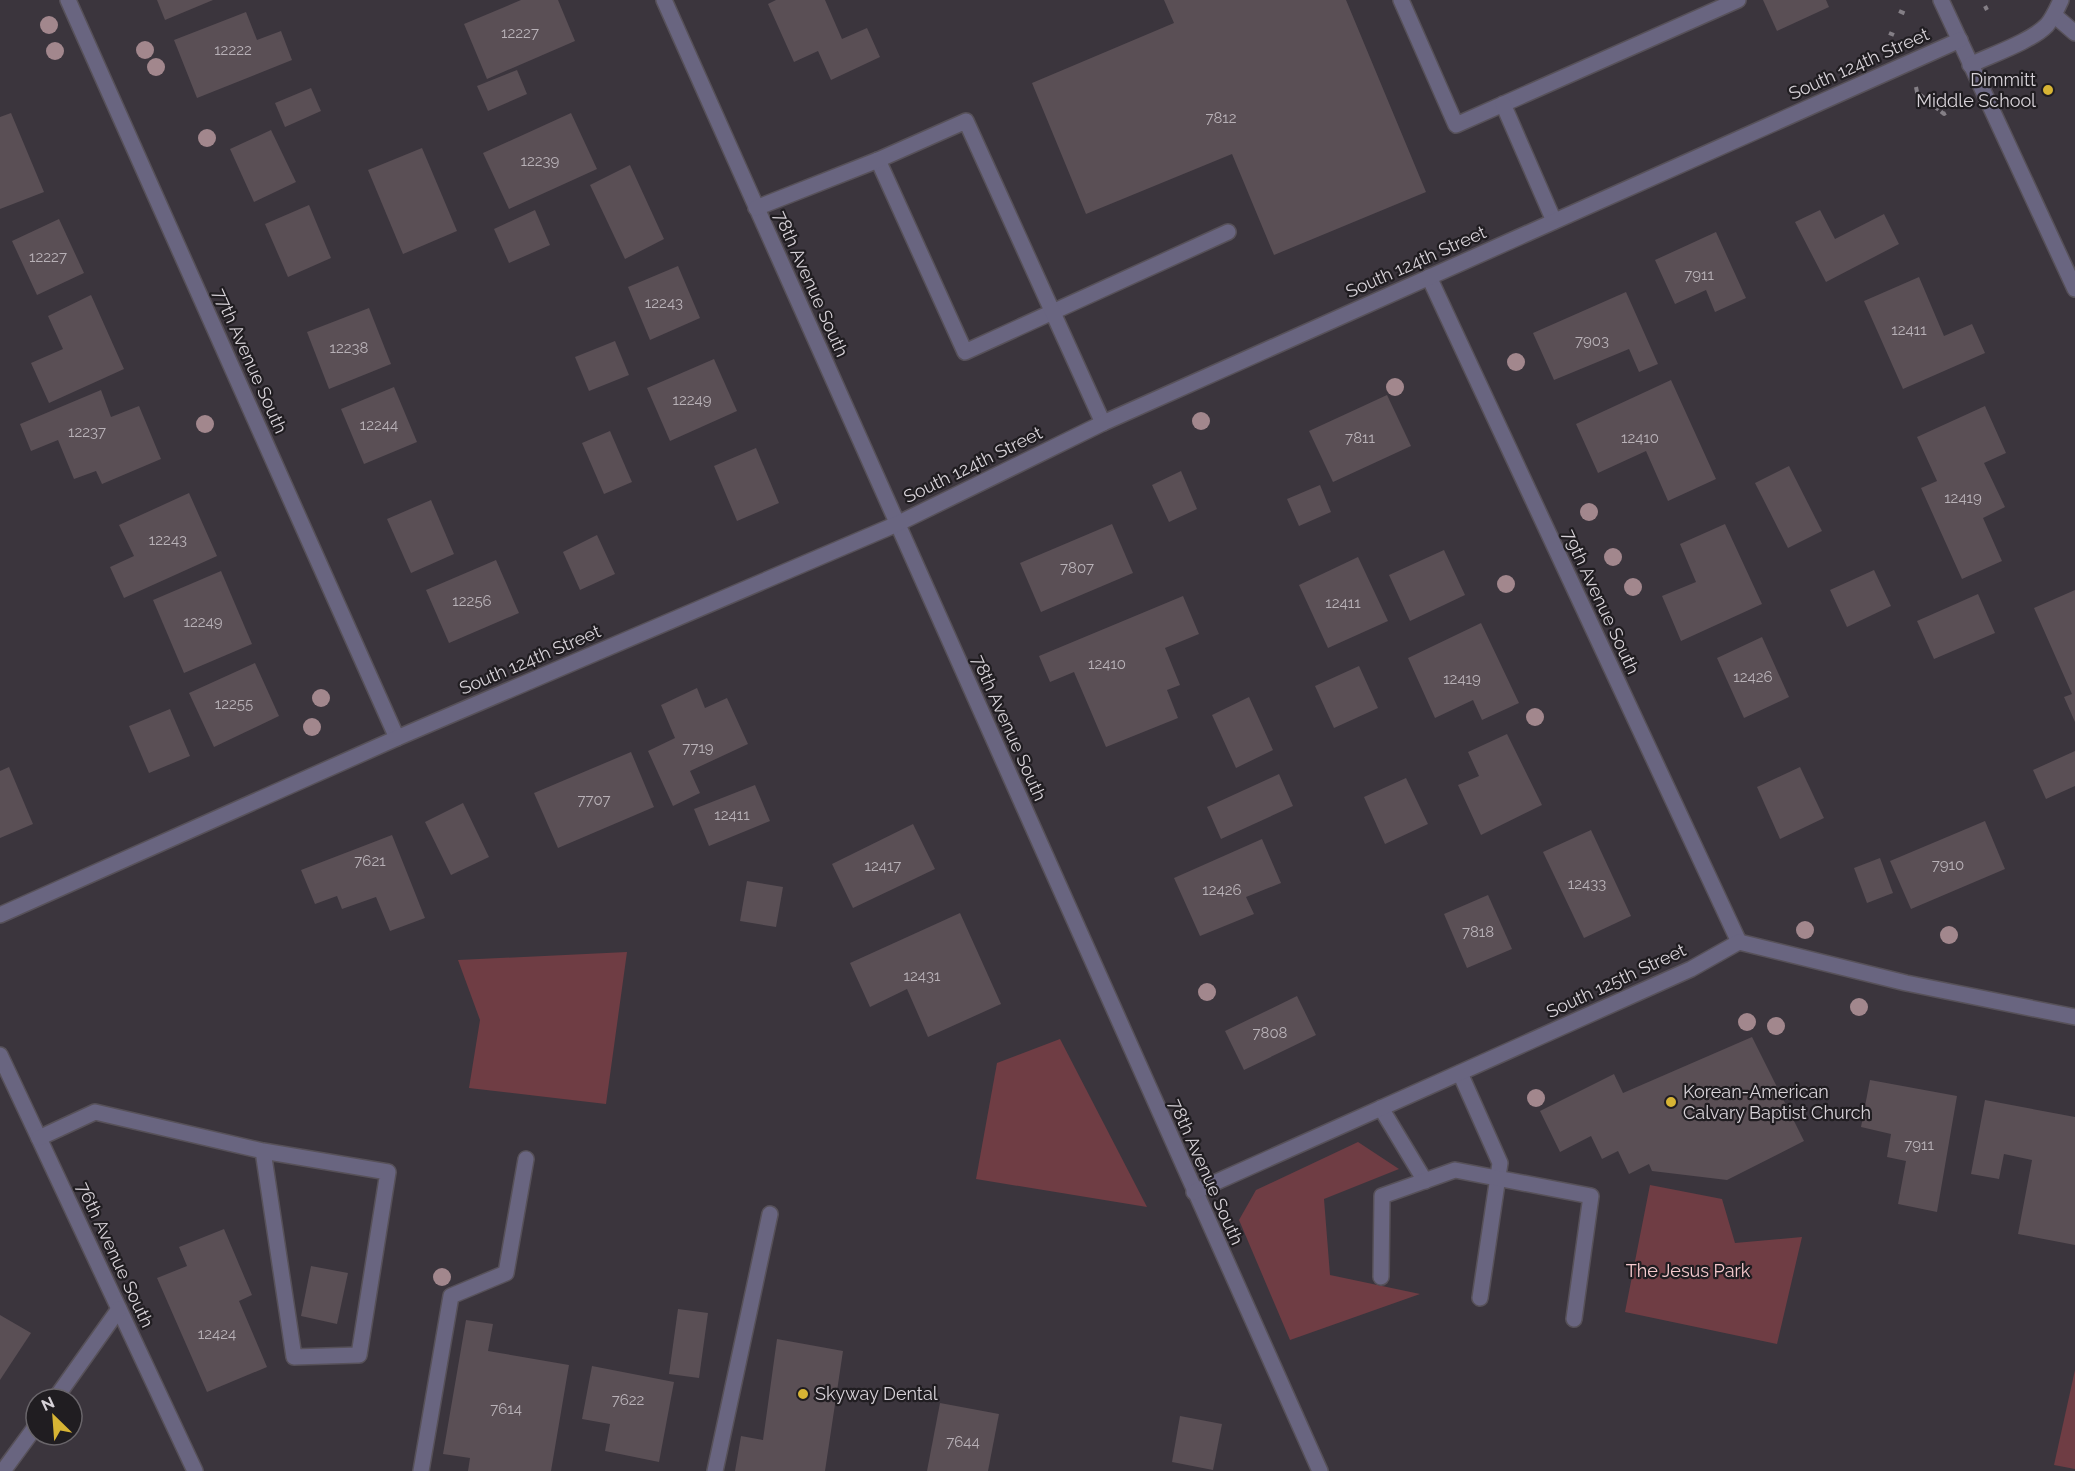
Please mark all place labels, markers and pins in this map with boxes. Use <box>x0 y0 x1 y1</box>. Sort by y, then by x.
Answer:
place label: Dimmitt Middle School <box>1916 69 2036 111</box>
marker: Dimmitt Middle School <box>2041 83 2055 97</box>
place label: Korean-American Calvary Baptist Church <box>1683 1081 1871 1123</box>
marker: Korean-American Calvary Baptist Church <box>1664 1095 1678 1109</box>
place label: Skyway Dental <box>815 1383 938 1404</box>
marker: Skyway Dental <box>796 1387 810 1401</box>

